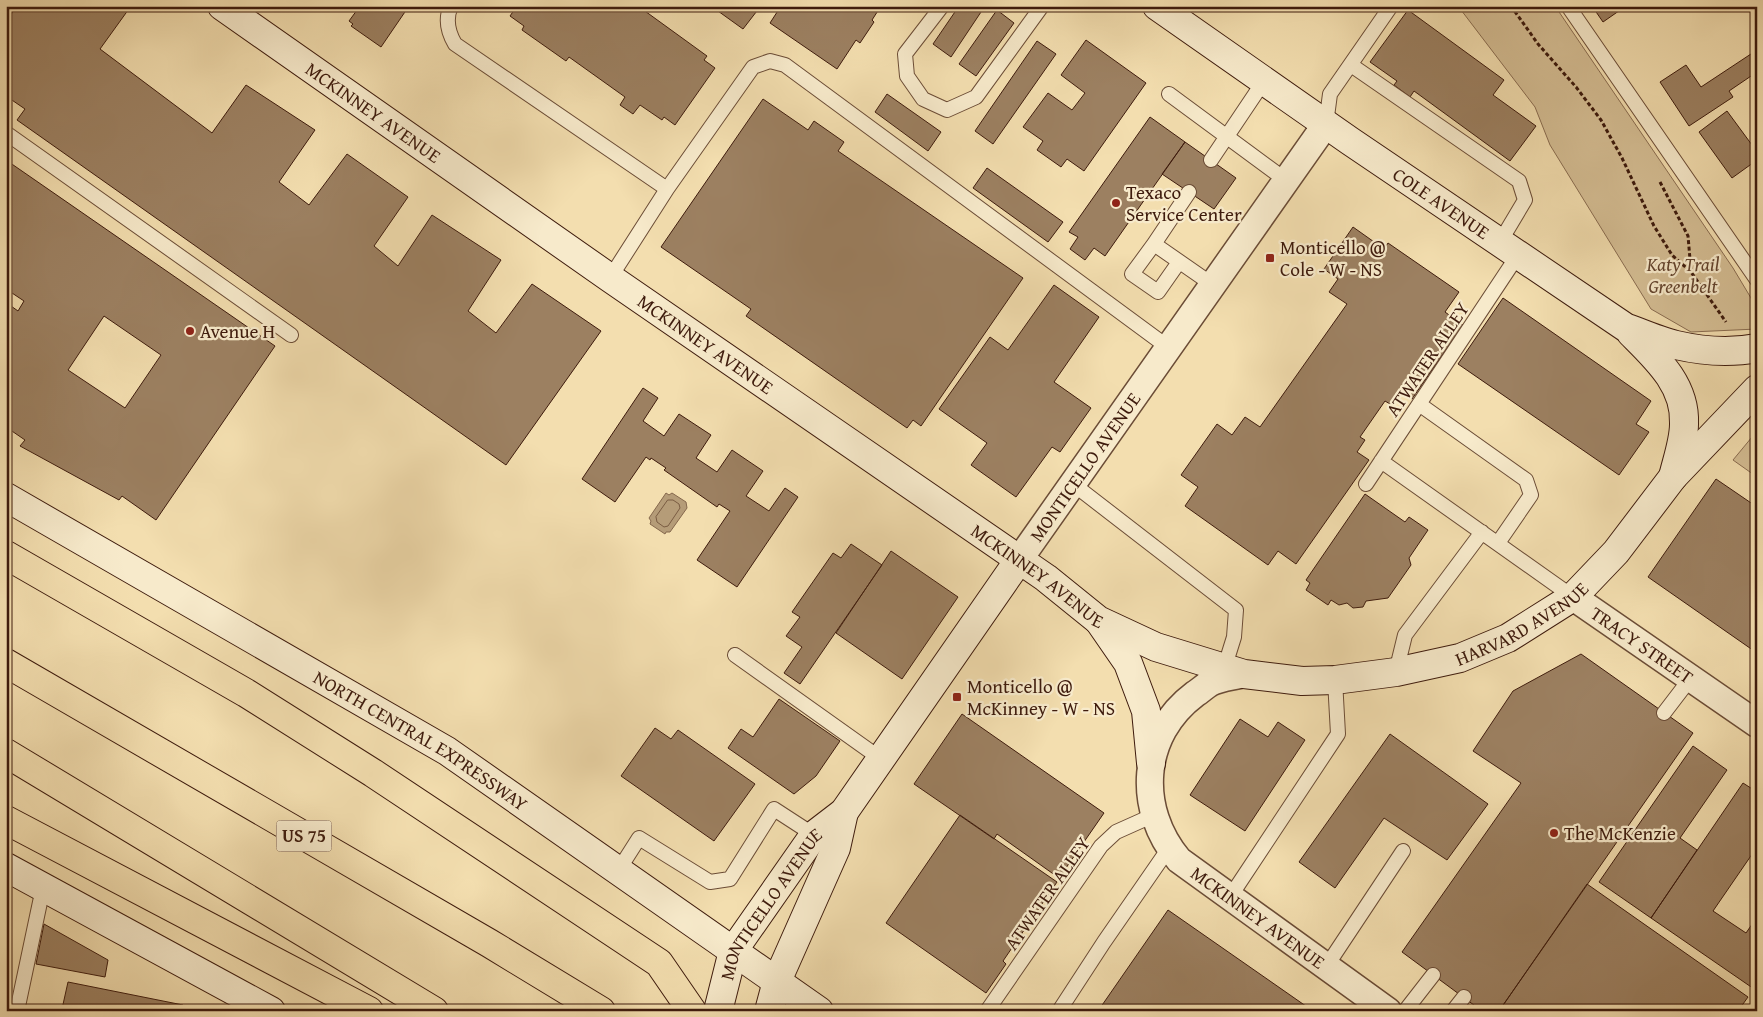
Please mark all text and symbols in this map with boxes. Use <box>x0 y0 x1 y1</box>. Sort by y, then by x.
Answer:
street label: MCKINNEY AVENUE <box>300 55 447 170</box>
street label: COLE AVENUE <box>1387 160 1496 246</box>
place label: Texaco Service Center <box>1126 178 1242 228</box>
marker: Texaco Service Center <box>1110 197 1122 209</box>
place label: Monticello @ Cole - W - NS <box>1280 233 1386 283</box>
park label: Katy Trail Greenbelt <box>1646 250 1720 300</box>
marker: Monticello @ Cole - W - NS <box>1264 252 1276 264</box>
street label: MCKINNEY AVENUE <box>632 287 780 401</box>
street label: ATWATER ALLEY <box>1378 296 1476 422</box>
place label: Avenue H <box>200 317 275 345</box>
marker: Avenue H <box>184 325 196 337</box>
street label: MONTICELLO AVENUE <box>1022 386 1147 547</box>
street label: MCKINNEY AVENUE <box>966 517 1109 635</box>
street label: HARVARD AVENUE <box>1451 575 1595 673</box>
street label: TRACY STREET <box>1585 599 1700 690</box>
street label: NORTH CENTRAL EXPRESSWAY <box>308 663 534 818</box>
place label: Monticello @ McKinney - W - NS <box>967 672 1115 722</box>
marker: Monticello @ McKinney - W - NS <box>951 691 963 703</box>
place label: The McKenzie <box>1564 819 1676 847</box>
road number: US 75 <box>276 820 332 851</box>
street label: MONTICELLO AVENUE <box>712 820 828 983</box>
marker: The McKenzie <box>1548 827 1560 839</box>
street label: ATWATER ALLEY <box>997 830 1097 955</box>
street label: MCKINNEY AVENUE <box>1185 859 1331 976</box>

